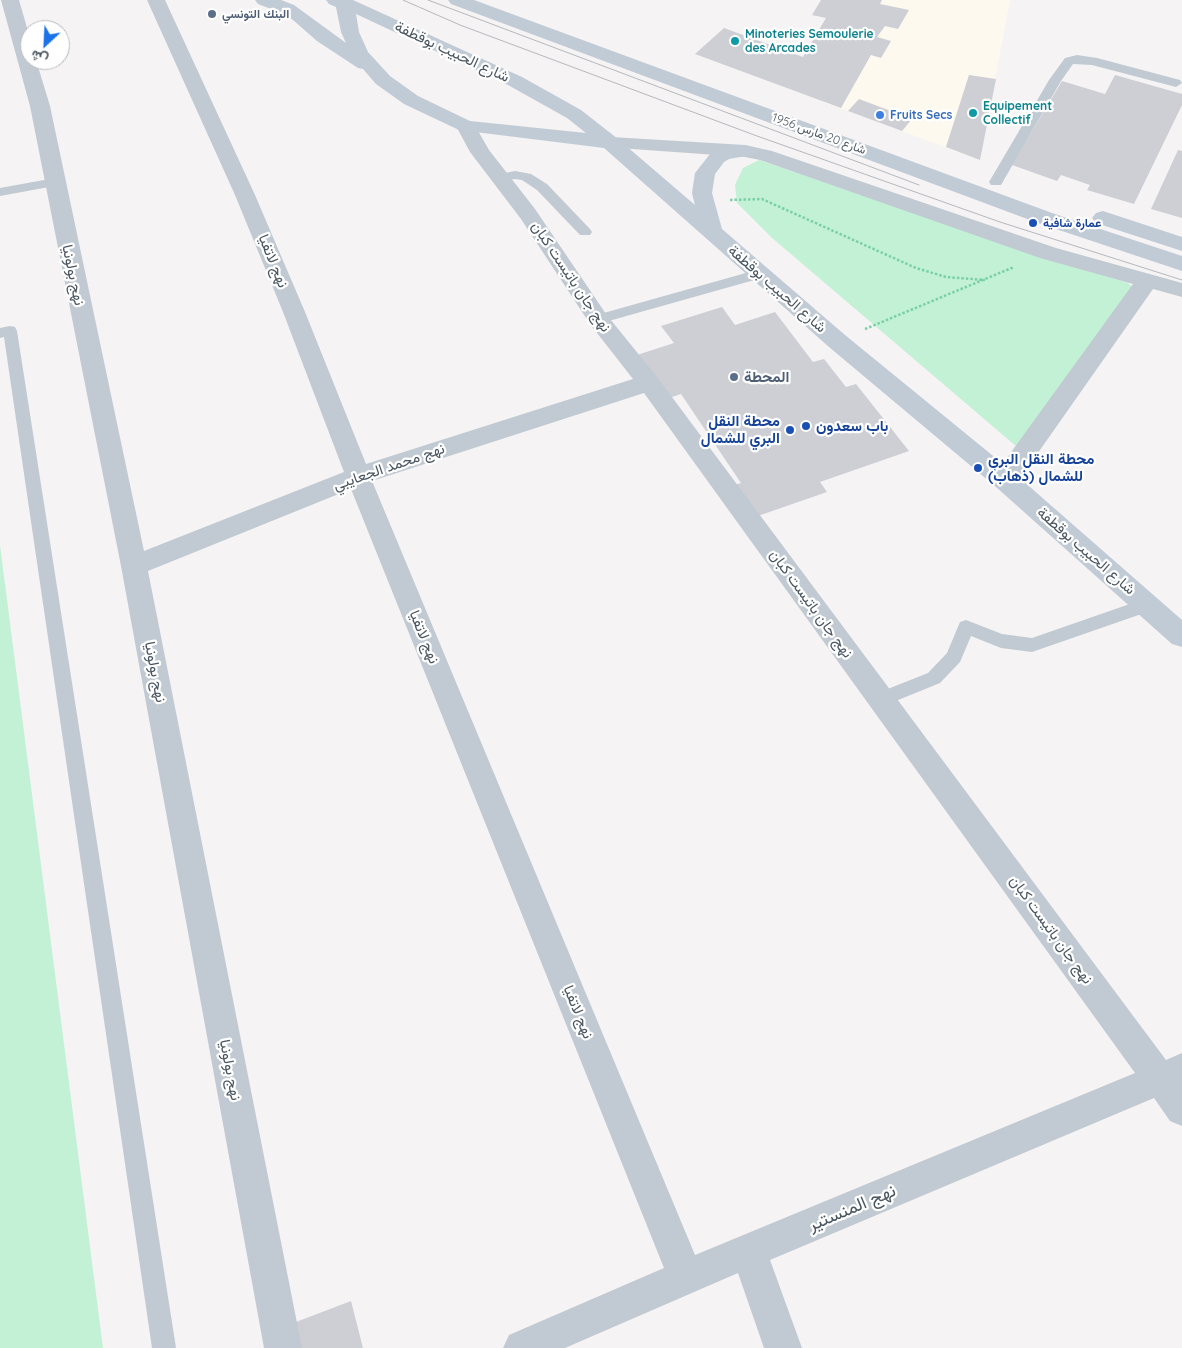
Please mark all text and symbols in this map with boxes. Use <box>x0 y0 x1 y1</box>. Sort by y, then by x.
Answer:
place label: البنك التونسي <box>222 7 289 21</box>
marker: البنك التونسي <box>206 8 218 20</box>
street label: شارع الحبيب بوقطفة <box>392 18 512 86</box>
north arrow <box>20 20 70 70</box>
place label: Minoteries Semoulerie des Arcades <box>745 27 874 55</box>
marker: Minoteries Semoulerie des Arcades <box>729 35 741 47</box>
text: ش <box>28 46 51 69</box>
place label: Equipement Collectif <box>983 99 1052 127</box>
marker: Equipement Collectif <box>967 107 979 119</box>
place label: Fruits Secs <box>890 108 952 122</box>
marker: Fruits Secs <box>874 109 886 121</box>
street label: شارع 20 مارس 1956 <box>770 110 868 158</box>
place label: عمارة شافية <box>1043 216 1101 230</box>
marker: عمارة شافية <box>1027 217 1039 229</box>
street label: نهج جان باتيست كبان <box>527 218 615 336</box>
street label: نهج لاتفيا <box>254 232 292 290</box>
street label: شارع الحبيب بوقطفة <box>724 241 830 337</box>
street label: نهج بولونيا <box>58 243 88 307</box>
place label: المحطة <box>744 368 789 386</box>
marker: المحطة <box>728 371 740 383</box>
place label: محطة النقل البري للشمال <box>701 412 780 447</box>
place label: باب سعدون <box>816 417 888 435</box>
marker: باب سعدون <box>800 420 812 432</box>
marker: محطة النقل البري للشمال <box>784 424 796 436</box>
street label: نهج محمد الجعايبي <box>331 440 447 494</box>
place label: محطة النقل البري للشمال (ذهاب) <box>988 450 1094 485</box>
marker: محطة النقل البري للشمال (ذهاب) <box>972 462 984 474</box>
street label: شارع الحبيب بوقطفة <box>1033 503 1139 599</box>
street label: نهج جان باتيست كبان <box>766 546 856 662</box>
street label: نهج لاتفيا <box>405 608 443 666</box>
street label: نهج بولونيا <box>140 640 170 704</box>
street label: نهج جان باتيست كبان <box>1006 872 1096 988</box>
street label: نهج لاتفيا <box>559 983 597 1041</box>
street label: نهج بولونيا <box>215 1038 245 1102</box>
street label: نهج المنستير <box>805 1180 899 1236</box>

